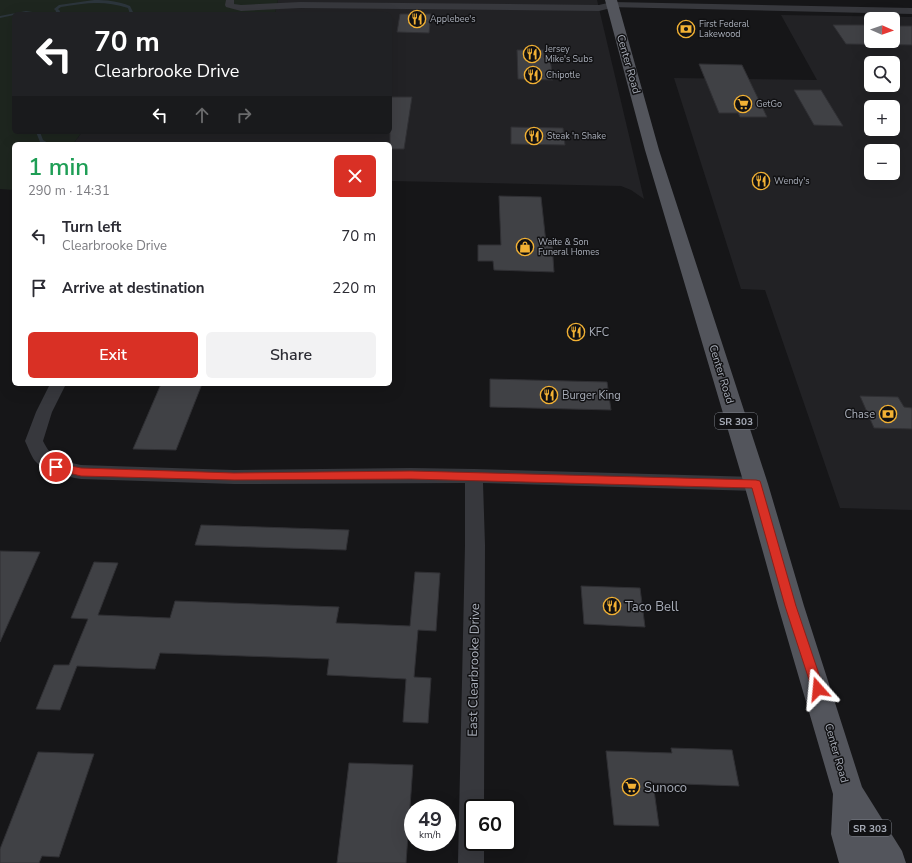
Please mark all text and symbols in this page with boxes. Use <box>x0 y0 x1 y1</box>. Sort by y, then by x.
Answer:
restaurant icon: Applebee's <box>407 9 427 29</box>
north arrow <box>864 12 900 48</box>
map controls <box>864 12 900 180</box>
place label: Applebee's <box>430 13 476 25</box>
place label: First Federal Lakewood <box>699 18 749 40</box>
bank icon: First Federal Lakewood <box>676 19 696 39</box>
text: 70 m <box>94 23 160 61</box>
icon: left <box>28 28 80 80</box>
street label: Center Road <box>613 33 644 96</box>
place label: Jersey Mike's Subs <box>544 43 593 65</box>
restaurant icon: Jersey Mike's Subs <box>522 44 542 64</box>
button: search <box>864 56 900 92</box>
text: Clearbrooke Drive <box>94 59 239 83</box>
restaurant icon: Chipotle <box>523 65 543 85</box>
place label: Chipotle <box>546 69 580 81</box>
supermarket icon: GetGo <box>733 94 753 114</box>
place label: GetGo <box>756 98 782 110</box>
button: + <box>864 100 900 136</box>
icon: left <box>149 104 171 126</box>
icon: ahead <box>191 104 213 126</box>
icon: right <box>233 104 255 126</box>
restaurant icon: Steak 'n Shake <box>524 126 544 146</box>
place label: Steak 'n Shake <box>547 130 606 142</box>
button: − <box>864 144 900 180</box>
text: 1 min <box>28 151 89 183</box>
button: close <box>334 155 376 197</box>
restaurant icon: Wendy's <box>751 171 771 191</box>
place label: Wendy's <box>774 175 809 187</box>
text: 290 m · 14:31 <box>28 182 110 200</box>
text: Turn left <box>62 217 121 237</box>
icon: left <box>28 225 50 247</box>
text: 70 m <box>341 226 376 246</box>
place label: Waite & Son Funeral Homes <box>538 236 599 258</box>
text: Clearbrooke Drive <box>62 237 167 255</box>
shop icon: Waite & Son Funeral Homes <box>515 237 535 257</box>
icon: arrive <box>28 277 50 299</box>
text: Arrive at destination <box>62 278 205 298</box>
text: 220 m <box>332 278 376 298</box>
restaurant icon: KFC <box>566 322 586 342</box>
place label: KFC <box>589 325 609 340</box>
button: Exit <box>28 332 198 378</box>
button: Share <box>206 332 376 378</box>
street label: Center Road <box>705 343 738 406</box>
restaurant icon: Burger King <box>539 385 559 405</box>
place label: Burger King <box>562 388 621 403</box>
bank icon: Chase <box>878 404 898 424</box>
place label: Chase <box>844 407 875 422</box>
road number: SR 303 <box>715 413 757 429</box>
pin <box>39 450 73 484</box>
icon: arrive <box>45 456 67 478</box>
restaurant icon: Taco Bell <box>602 596 622 616</box>
place label: Taco Bell <box>625 598 679 616</box>
street label: East Clearbrooke Drive <box>464 603 484 737</box>
position arrow <box>797 668 839 710</box>
street label: Center Road <box>821 722 852 785</box>
supermarket icon: Sunoco <box>621 777 641 797</box>
place label: Sunoco <box>644 779 687 797</box>
speed limit sign: 60 <box>464 799 516 851</box>
text: 49 <box>418 806 442 833</box>
road number: SR 303 <box>849 820 891 836</box>
text: km/h <box>419 828 441 842</box>

